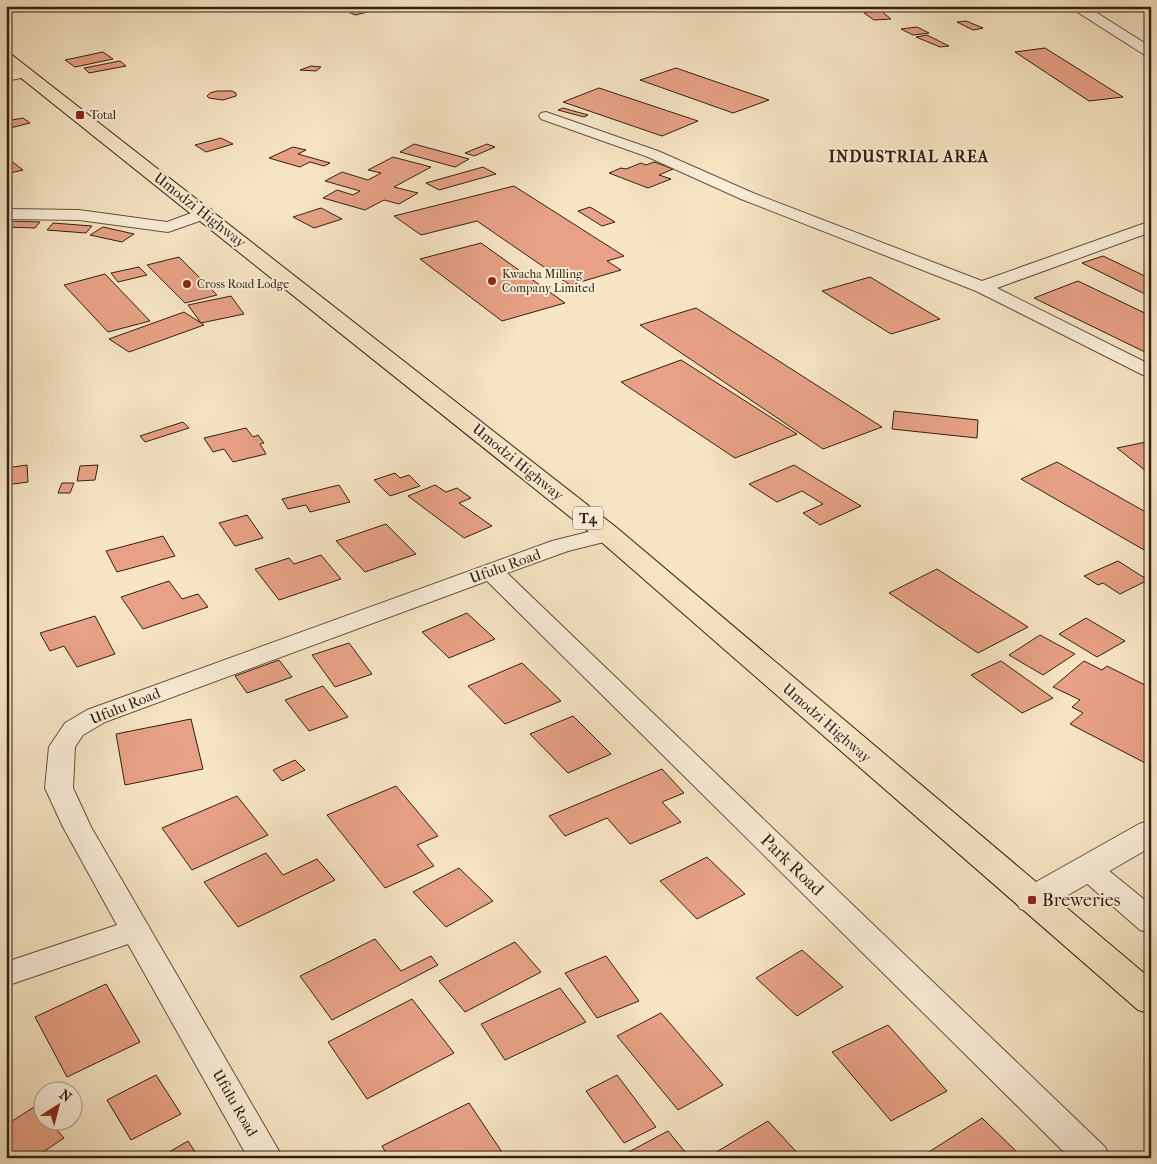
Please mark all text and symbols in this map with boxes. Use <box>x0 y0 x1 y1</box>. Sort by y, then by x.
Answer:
place label: Total <box>90 108 117 122</box>
marker: Total <box>74 109 86 121</box>
district label: INDUSTRIAL AREA <box>829 147 989 166</box>
street label: Umodzi Highway <box>150 168 251 252</box>
place label: Kwacha Milling Company Limited <box>502 267 595 295</box>
marker: Kwacha Milling Company Limited <box>486 275 498 287</box>
place label: Cross Road Lodge <box>197 277 289 291</box>
marker: Cross Road Lodge <box>181 278 193 290</box>
street label: Umodzi Highway <box>469 420 568 505</box>
road number: T4 <box>573 506 603 530</box>
street label: Ufulu Road <box>467 545 544 587</box>
street label: Umodzi Highway <box>779 679 876 767</box>
street label: Ufulu Road <box>87 683 164 728</box>
street label: Park Road <box>756 830 828 900</box>
place label: Breweries <box>1042 890 1121 911</box>
marker: Breweries <box>1026 894 1038 906</box>
street label: Ufulu Road <box>209 1066 262 1140</box>
north arrow <box>32 1082 82 1132</box>
text: N <box>56 1086 75 1106</box>

